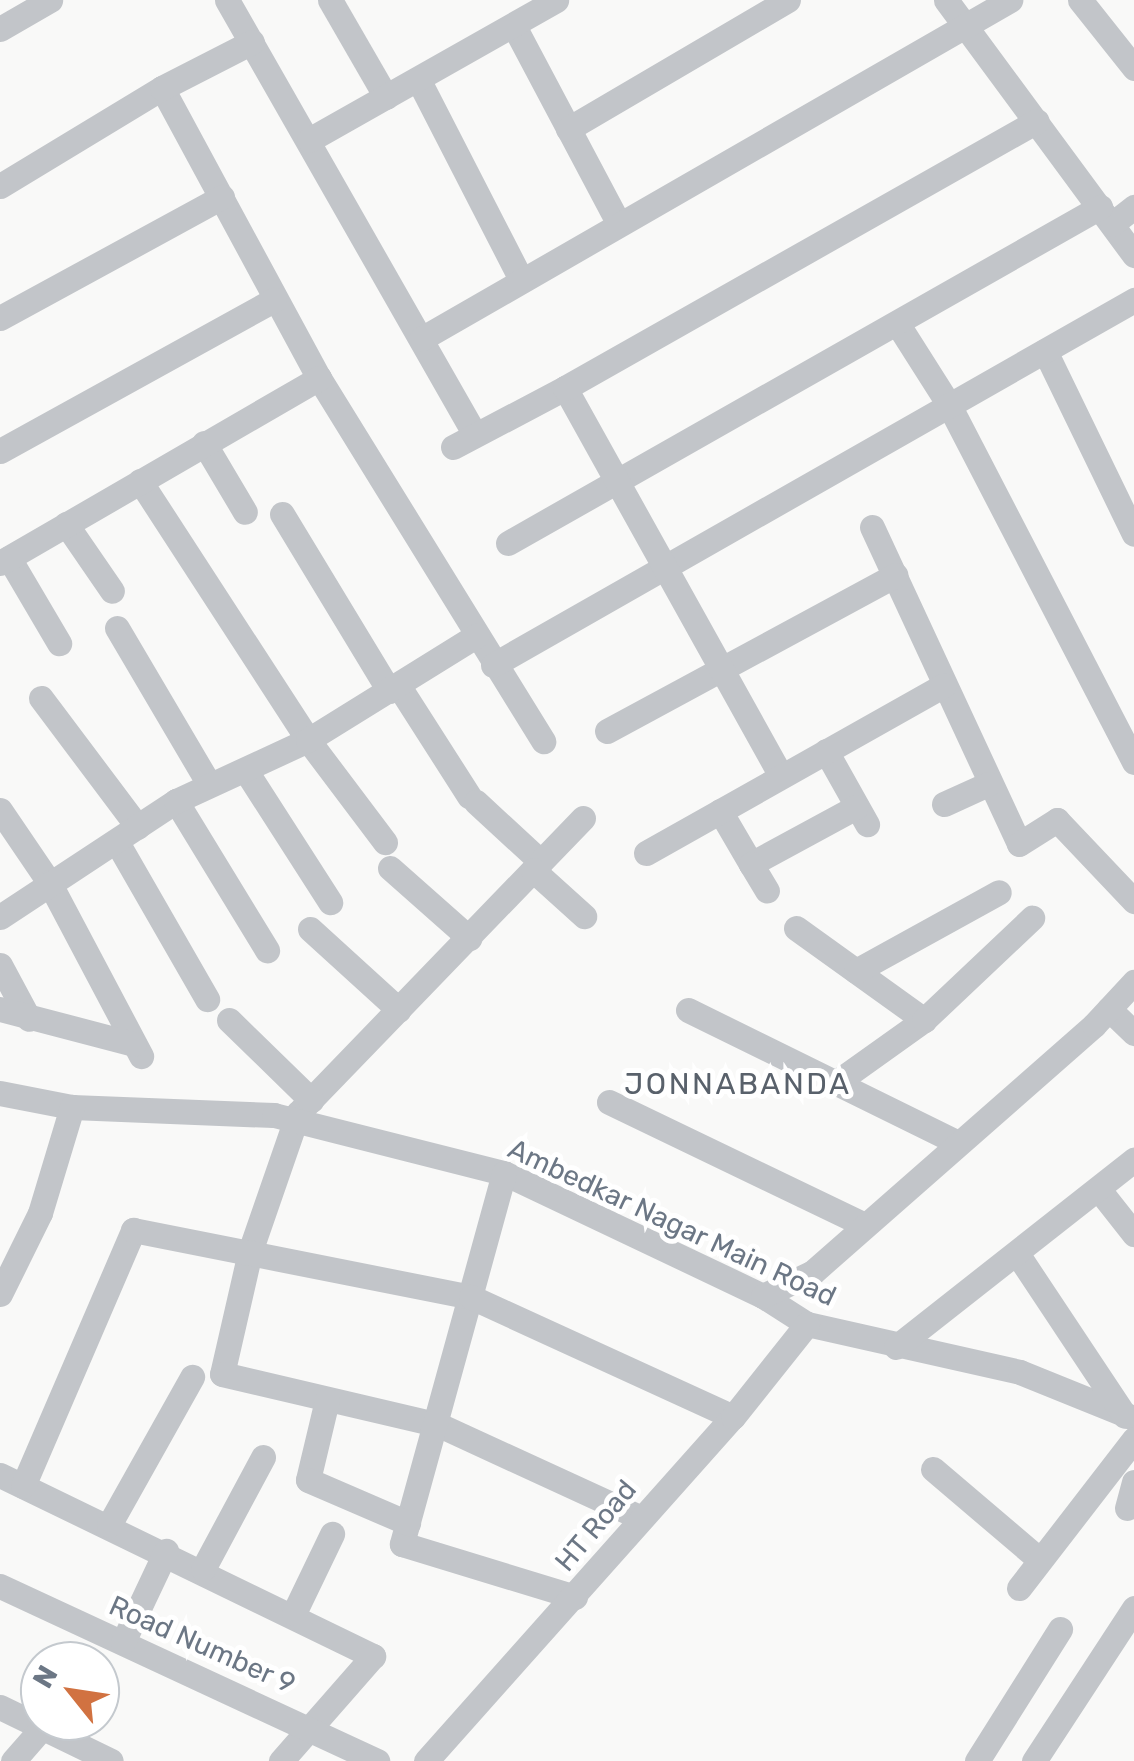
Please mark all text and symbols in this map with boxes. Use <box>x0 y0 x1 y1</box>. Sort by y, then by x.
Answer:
district label: JONNABANDA <box>624 1066 852 1102</box>
street label: Ambedkar Nagar Main Road <box>502 1132 842 1314</box>
street label: HT Road <box>548 1473 644 1579</box>
street label: Road Number 9 <box>103 1589 301 1701</box>
north arrow <box>20 1641 120 1741</box>
text: N <box>26 1660 65 1694</box>

